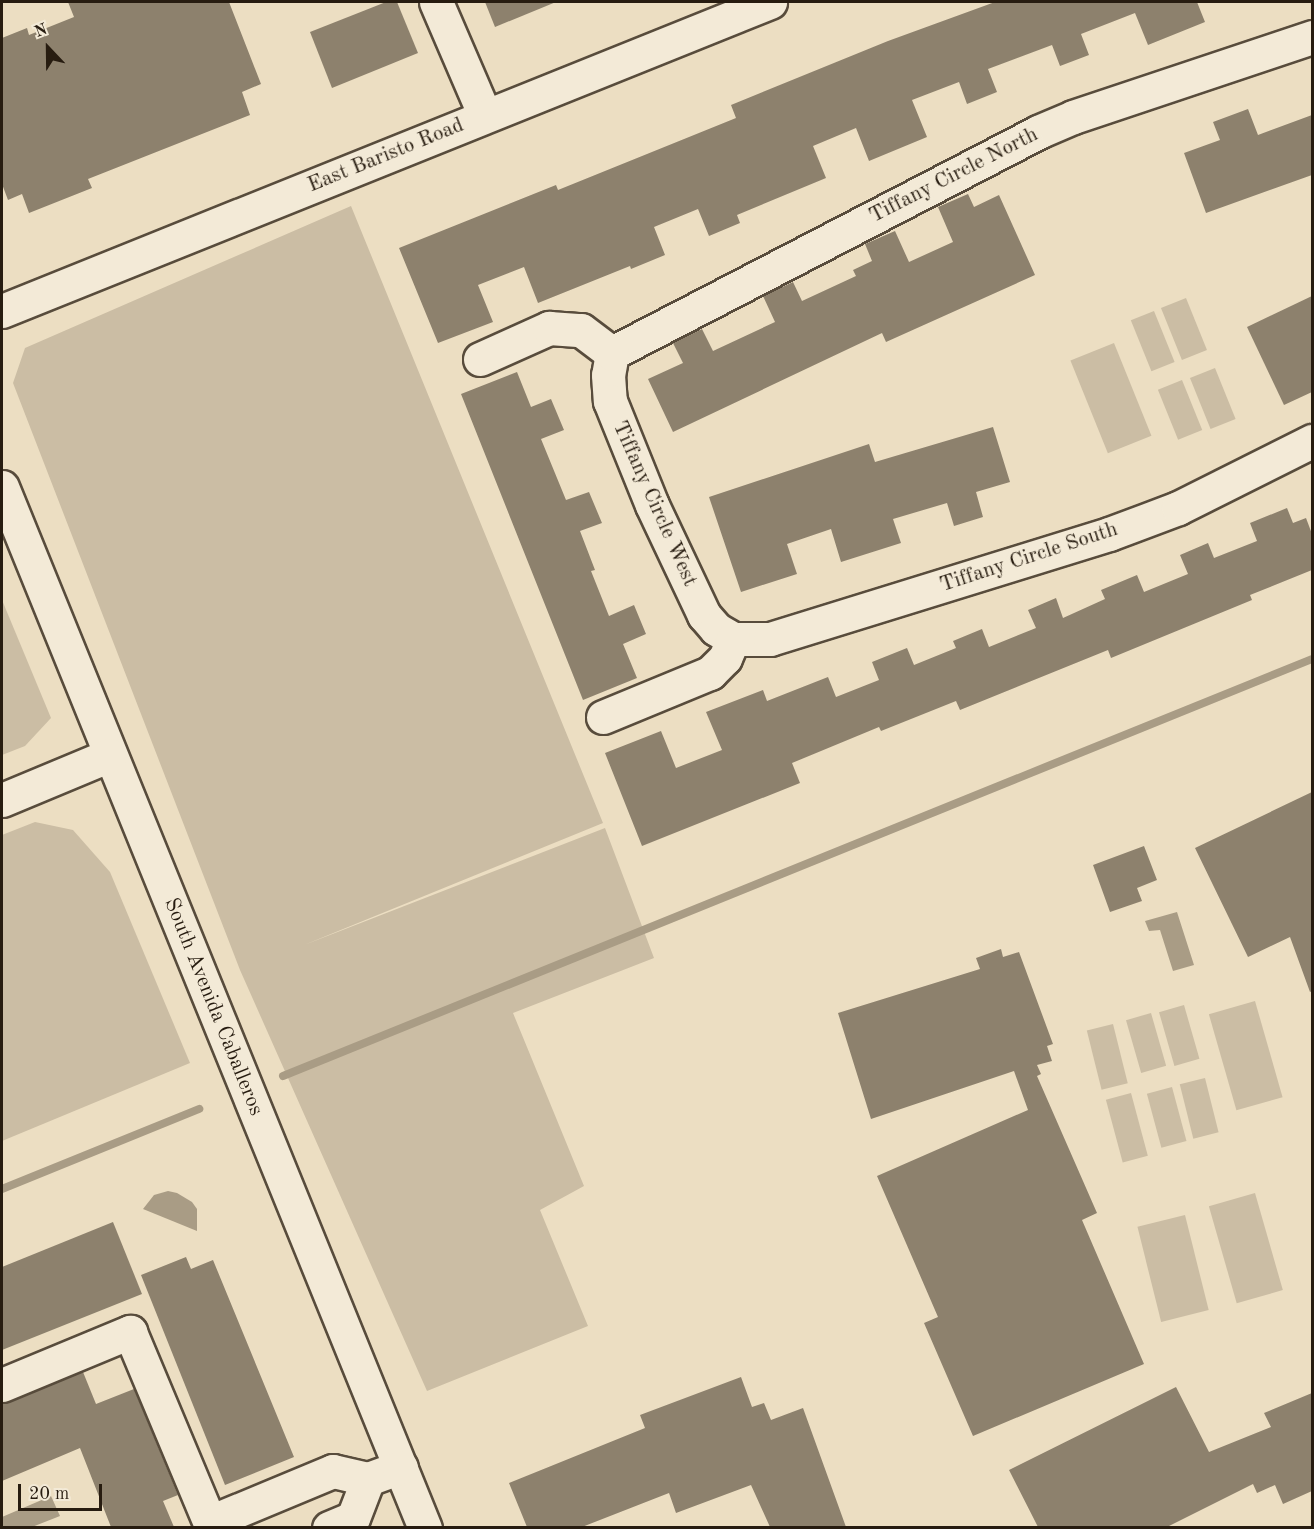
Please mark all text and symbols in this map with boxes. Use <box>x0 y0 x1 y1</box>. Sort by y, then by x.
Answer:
north arrow <box>18 18 78 78</box>
text: N <box>33 22 50 41</box>
street label: East Baristo Road <box>304 113 468 199</box>
street label: Tiffany Circle North <box>865 123 1043 229</box>
street label: Tiffany Circle West <box>606 417 702 591</box>
street label: Tiffany Circle South <box>937 517 1121 599</box>
street label: South Avenida Caballeros <box>158 894 268 1120</box>
scale bar <box>21 1472 105 1510</box>
text: 20 m <box>29 1485 69 1503</box>

